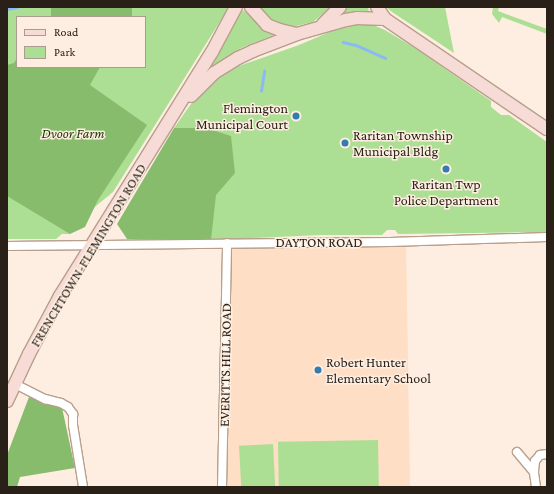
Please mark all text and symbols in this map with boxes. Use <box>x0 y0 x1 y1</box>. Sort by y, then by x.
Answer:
legend <box>16 16 146 68</box>
text: Road <box>54 25 78 39</box>
text: Park <box>54 45 75 59</box>
place label: Flemington Municipal Court <box>196 100 288 132</box>
marker: Flemington Municipal Court <box>291 111 301 121</box>
park label: Dvoor Farm <box>42 125 104 141</box>
place label: Raritan Township Municipal Bldg <box>353 127 453 160</box>
marker: Raritan Township Municipal Bldg <box>340 138 350 148</box>
street label: FRENCHTOWN-FLEMINGTON ROAD <box>26 160 150 350</box>
marker: Raritan Twp Police Department <box>441 164 451 174</box>
place label: Raritan Twp Police Department <box>394 176 498 208</box>
street label: DAYTON ROAD <box>276 234 362 250</box>
street label: EVERITTS HILL ROAD <box>216 303 234 427</box>
place label: Robert Hunter Elementary School <box>326 354 431 386</box>
marker: Robert Hunter Elementary School <box>313 365 323 375</box>

